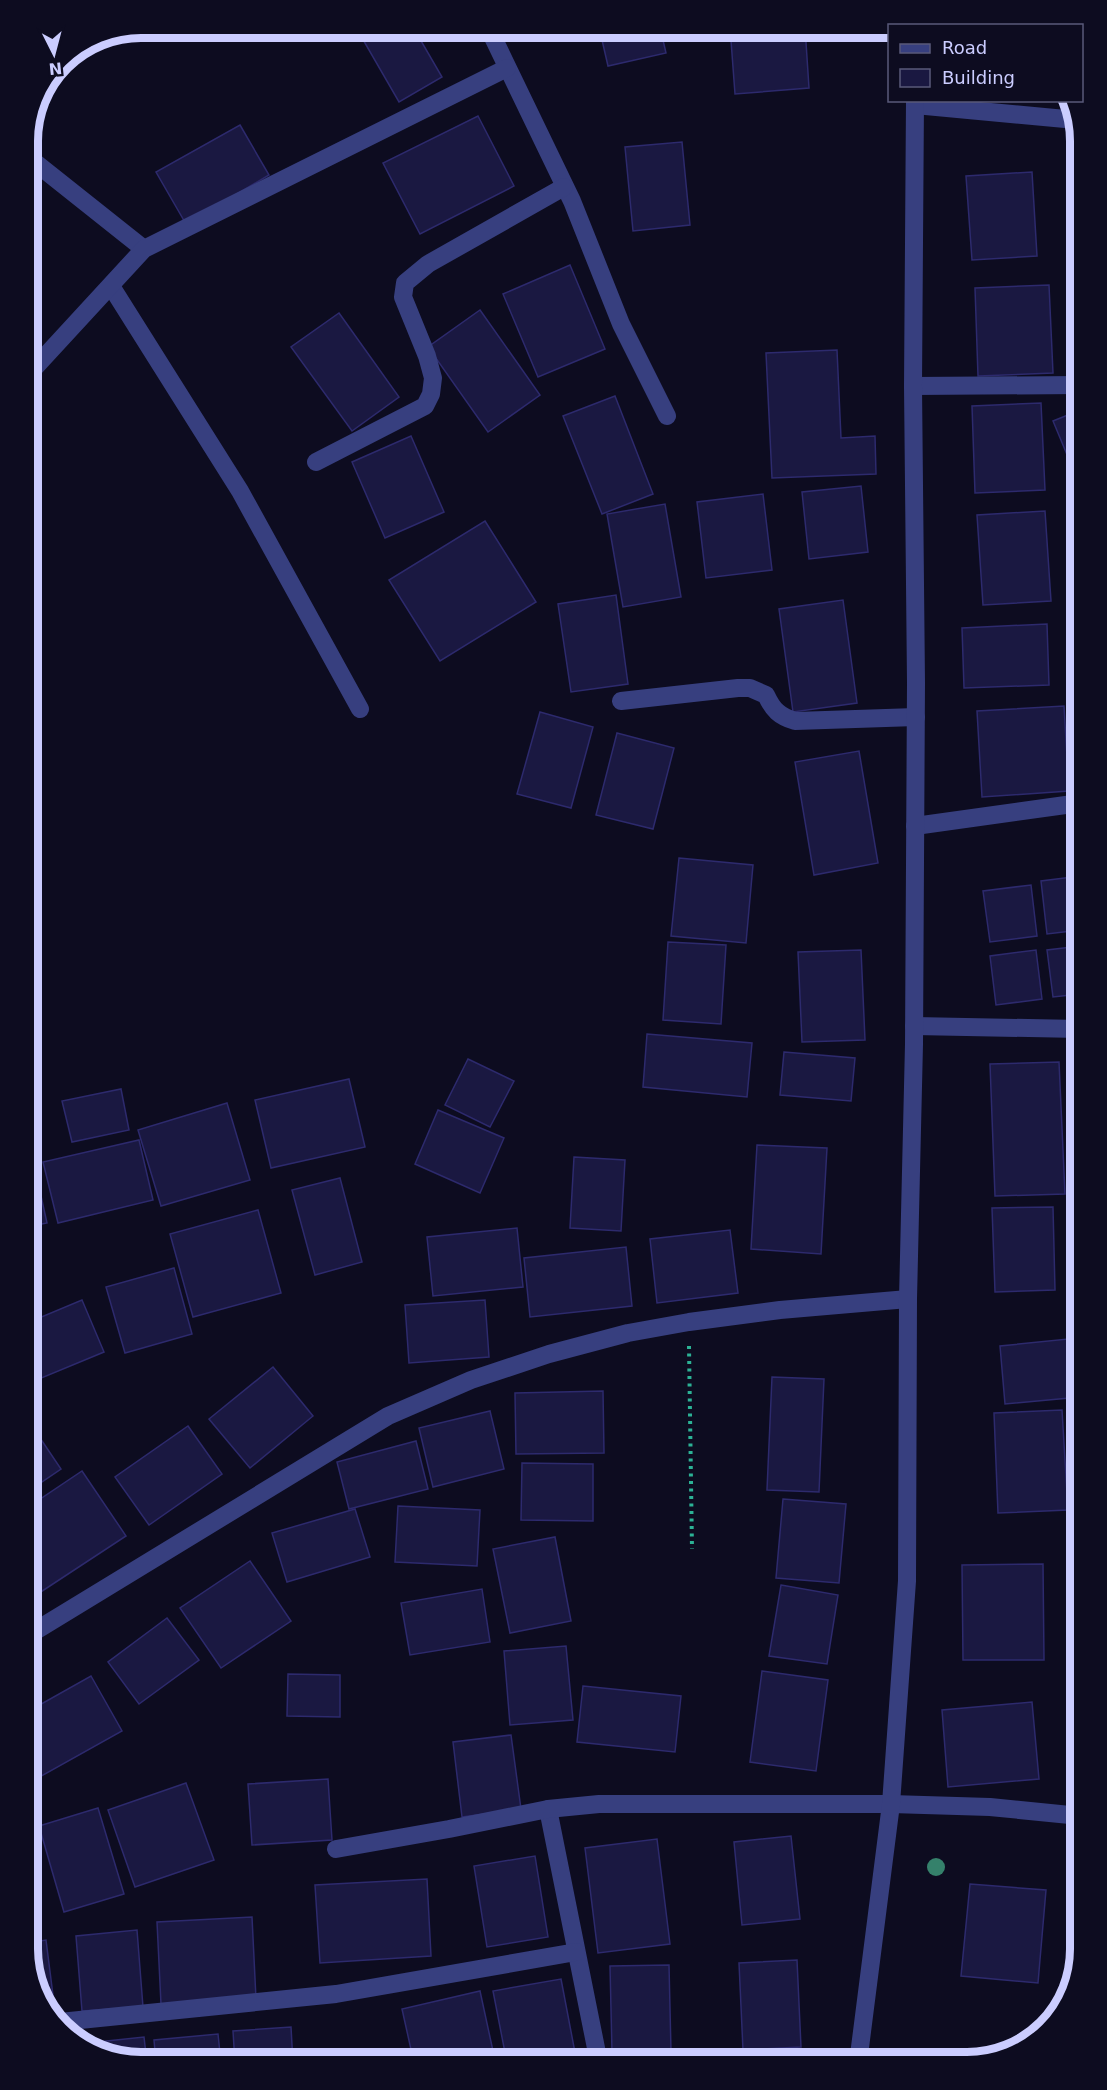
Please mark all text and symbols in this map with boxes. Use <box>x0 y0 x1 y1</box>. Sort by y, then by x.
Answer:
north arrow <box>24 24 84 84</box>
legend <box>888 24 1083 102</box>
text: Road <box>942 37 987 58</box>
text: N <box>48 58 63 79</box>
text: Building <box>942 67 1015 88</box>

